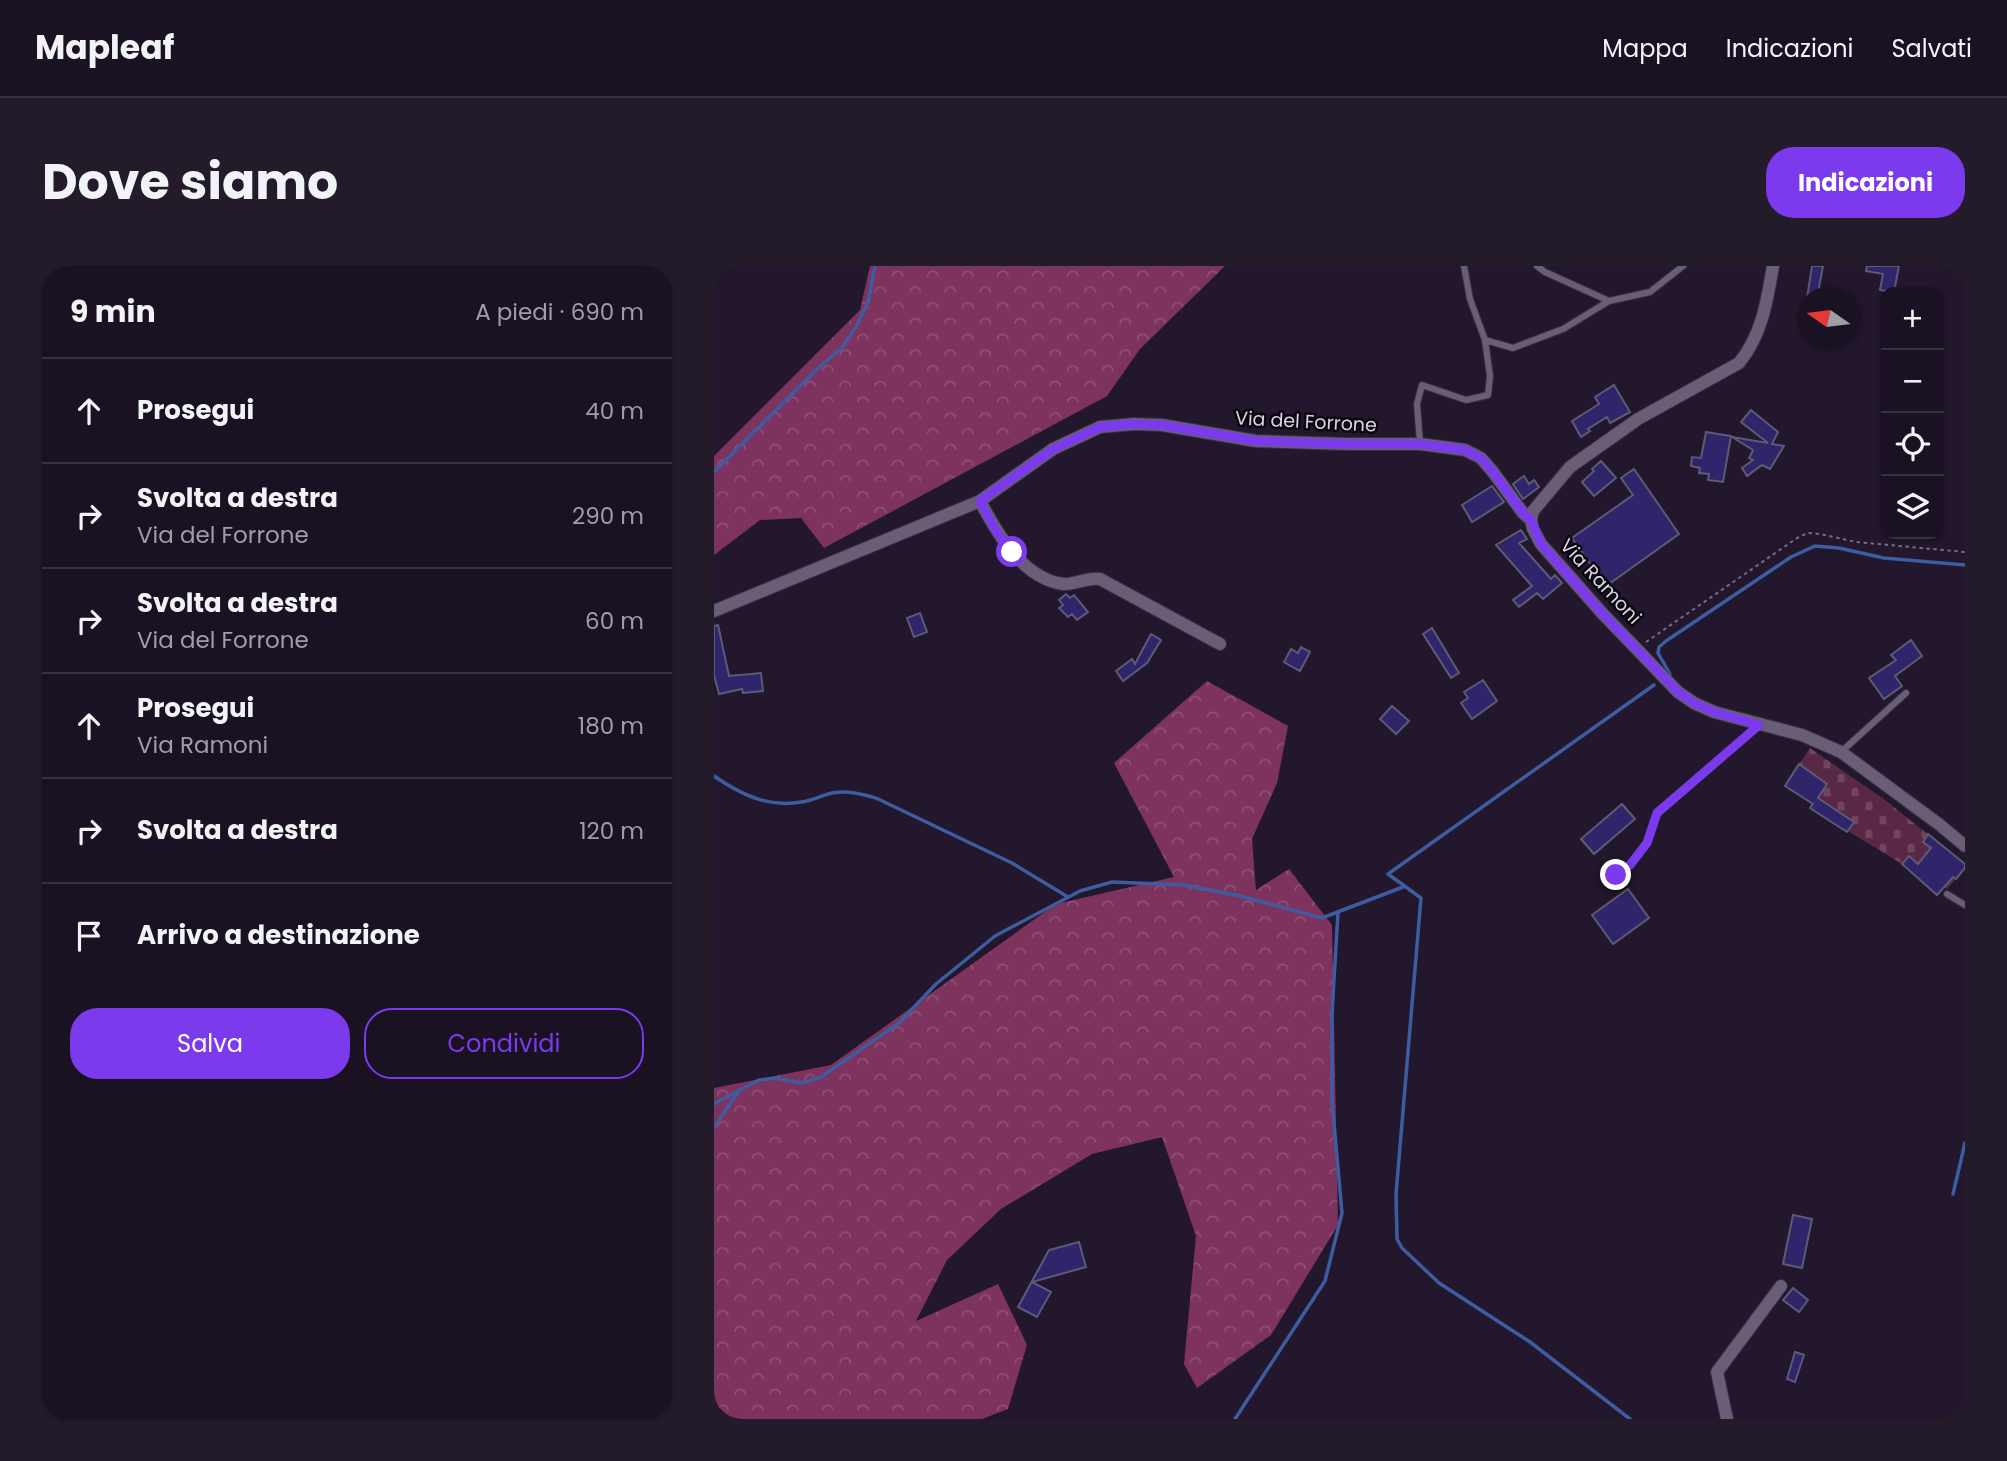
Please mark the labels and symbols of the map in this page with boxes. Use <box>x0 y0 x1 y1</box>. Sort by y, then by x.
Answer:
north arrow <box>1797 287 1860 350</box>
street label: Via del Forrone <box>1234 404 1377 439</box>
street label: Via Ramoni <box>1554 532 1647 630</box>
route start <box>996 536 1027 567</box>
route end <box>1600 859 1631 890</box>

